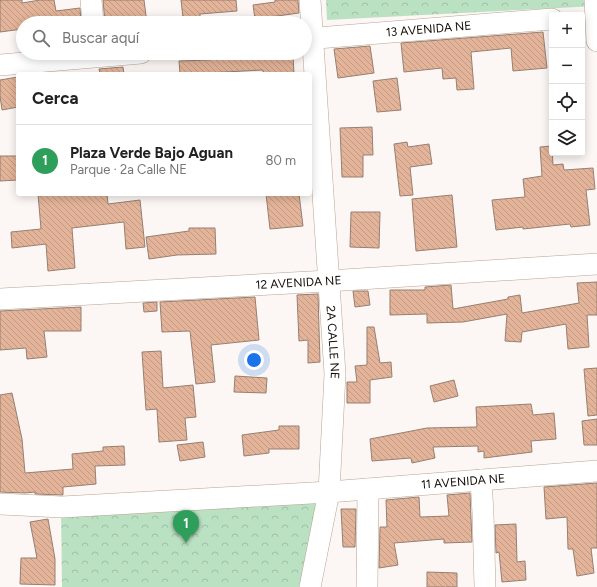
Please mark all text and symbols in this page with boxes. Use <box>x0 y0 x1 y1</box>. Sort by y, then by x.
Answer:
map controls <box>549 12 585 156</box>
button: + <box>549 12 585 48</box>
search box <box>16 16 312 60</box>
street label: 13 AVENIDA NE <box>385 19 472 39</box>
icon: search <box>30 27 52 49</box>
text: Buscar aquí <box>62 29 139 47</box>
button: − <box>549 48 585 84</box>
button: locate <box>549 84 585 120</box>
text: Cerca <box>32 88 79 108</box>
button: layers <box>549 120 585 156</box>
text: Plaza Verde Bajo Aguan <box>70 144 233 162</box>
text: 1 <box>42 153 48 168</box>
text: 80 m <box>265 153 296 168</box>
text: Parque · 2a Calle NE <box>70 162 187 177</box>
street label: 12 AVENIDA NE <box>255 273 342 292</box>
street label: 2A CALLE NE <box>323 305 342 379</box>
your location <box>244 350 264 370</box>
street label: 11 AVENIDA NE <box>421 471 506 492</box>
pin: 1 <box>173 510 199 543</box>

